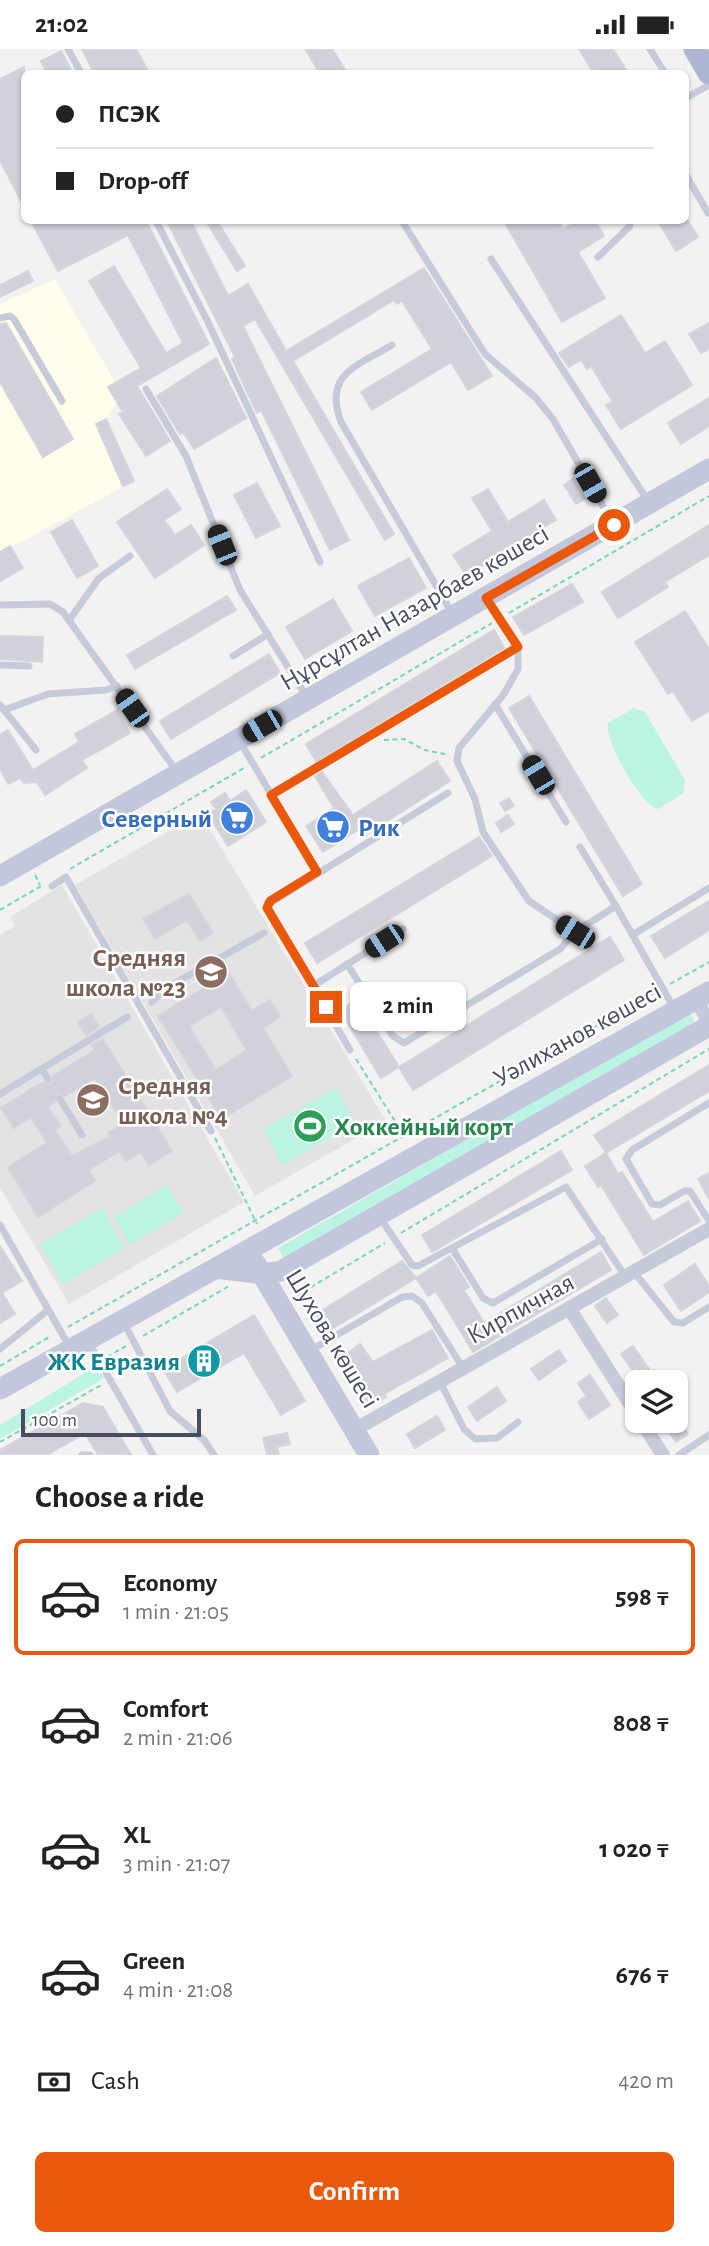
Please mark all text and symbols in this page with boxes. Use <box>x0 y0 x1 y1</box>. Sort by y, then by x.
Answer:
text: 21:02 <box>35 11 88 37</box>
text: ПСЭК <box>98 101 161 127</box>
text: Drop-off <box>98 168 187 194</box>
car <box>571 460 610 506</box>
route start <box>598 509 630 541</box>
street label: Нұрсұлтан Назарбаев көшесі <box>276 520 553 695</box>
car <box>205 522 240 568</box>
car <box>112 685 153 731</box>
car <box>239 706 286 746</box>
car <box>519 752 558 798</box>
supermarket icon: Северный <box>218 799 256 837</box>
place label: Северный <box>101 806 212 832</box>
supermarket icon: Рик <box>314 808 352 846</box>
place label: Рик <box>358 815 400 841</box>
car <box>552 912 599 952</box>
car <box>361 921 408 961</box>
place label: Средняя школа №23 <box>66 945 186 1001</box>
school or university icon: Средняя школа №23 <box>192 953 230 991</box>
street label: Уәлиханов көшесі <box>489 978 666 1092</box>
callout: 2 min <box>350 983 466 1031</box>
route end <box>310 991 342 1023</box>
text: 2 min <box>382 995 434 1018</box>
place label: Средняя школа №4 <box>118 1073 228 1129</box>
school or university icon: Средняя школа №4 <box>74 1081 112 1119</box>
sports icon: Хоккейный корт <box>291 1107 329 1145</box>
place label: Хоккейный корт <box>334 1114 514 1140</box>
street label: Шухова көшесі <box>281 1264 384 1413</box>
street label: Кирпичная <box>463 1269 578 1349</box>
building icon: ЖК Евразия <box>185 1342 223 1380</box>
place label: ЖК Евразия <box>47 1349 180 1375</box>
map controls <box>625 1370 688 1433</box>
button: layers <box>625 1370 688 1433</box>
scale bar <box>21 1406 201 1438</box>
text: 100 m <box>32 1411 77 1430</box>
text: Choose a ride <box>35 1481 204 1513</box>
icon: car <box>39 1566 102 1629</box>
text: Economy <box>123 1570 217 1596</box>
text: 598 ₸ <box>615 1584 670 1610</box>
text: 1 min · 21:05 <box>123 1601 229 1624</box>
icon: car <box>39 1692 102 1755</box>
text: Comfort <box>123 1696 208 1722</box>
text: 808 ₸ <box>613 1710 670 1736</box>
text: 2 min · 21:06 <box>123 1727 233 1750</box>
icon: car <box>39 1818 102 1881</box>
text: XL <box>123 1822 150 1848</box>
text: 1 020 ₸ <box>599 1836 670 1862</box>
text: 3 min · 21:07 <box>123 1853 230 1876</box>
icon: car <box>39 1944 102 2007</box>
text: Green <box>123 1948 185 1974</box>
text: 676 ₸ <box>616 1962 670 1988</box>
text: 4 min · 21:08 <box>123 1979 233 2002</box>
icon: cash <box>35 2063 73 2101</box>
text: Cash <box>91 2068 140 2094</box>
text: 420 m <box>618 2070 674 2093</box>
button: Confirm <box>35 2152 674 2232</box>

